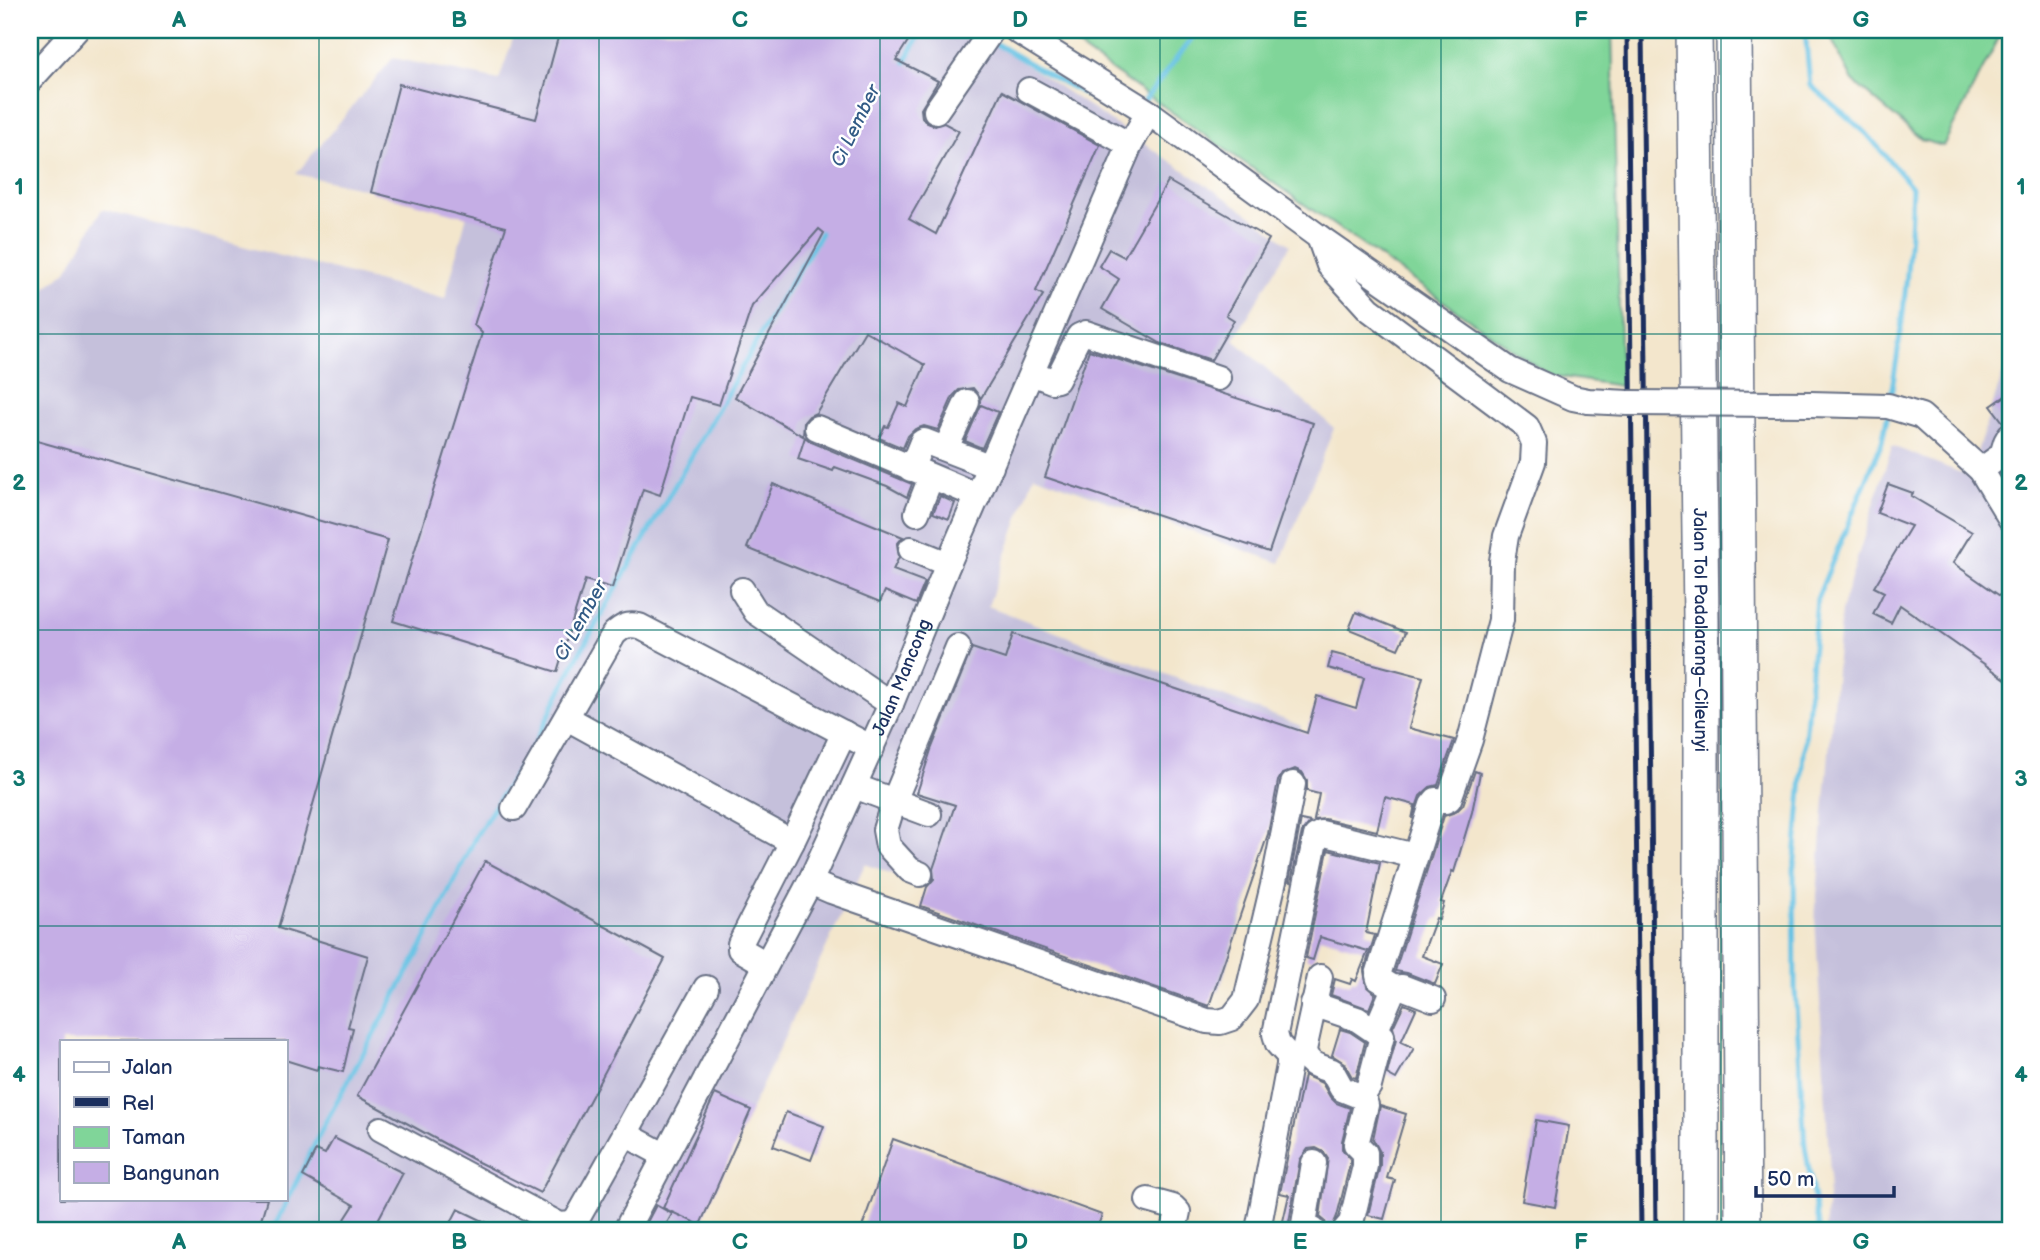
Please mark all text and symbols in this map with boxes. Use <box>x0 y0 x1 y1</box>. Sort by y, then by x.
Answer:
text: A <box>171 6 187 34</box>
text: B <box>451 6 467 34</box>
text: C <box>732 6 748 34</box>
text: D <box>1012 6 1028 34</box>
text: E <box>1293 6 1308 34</box>
text: F <box>1574 6 1588 34</box>
text: G <box>1853 6 1870 34</box>
water label: Ci Lember <box>826 80 886 171</box>
text: 1 <box>14 173 24 201</box>
text: 1 <box>2016 173 2026 201</box>
text: 2 <box>12 469 26 497</box>
text: 2 <box>2014 469 2028 497</box>
street label: Jalan Tol Padalarang–Cileunyi <box>1689 508 1712 752</box>
water label: Ci Lember <box>550 576 613 665</box>
street label: Jalan Mancong <box>868 616 935 739</box>
text: 3 <box>12 765 26 793</box>
text: 3 <box>2014 765 2028 793</box>
legend <box>60 1040 287 1200</box>
text: Jalan <box>122 1055 173 1080</box>
text: 4 <box>12 1061 26 1089</box>
text: 4 <box>2014 1061 2028 1089</box>
text: Rel <box>122 1091 154 1116</box>
text: Taman <box>122 1125 185 1150</box>
scale bar <box>1756 1155 1895 1199</box>
text: Bangunan <box>122 1161 220 1186</box>
text: 50 m <box>1767 1167 1814 1192</box>
text: A <box>171 1228 187 1256</box>
text: B <box>451 1228 467 1256</box>
text: C <box>732 1228 748 1256</box>
text: D <box>1012 1228 1028 1256</box>
text: E <box>1293 1228 1308 1256</box>
text: F <box>1574 1228 1588 1256</box>
text: G <box>1853 1228 1870 1256</box>

